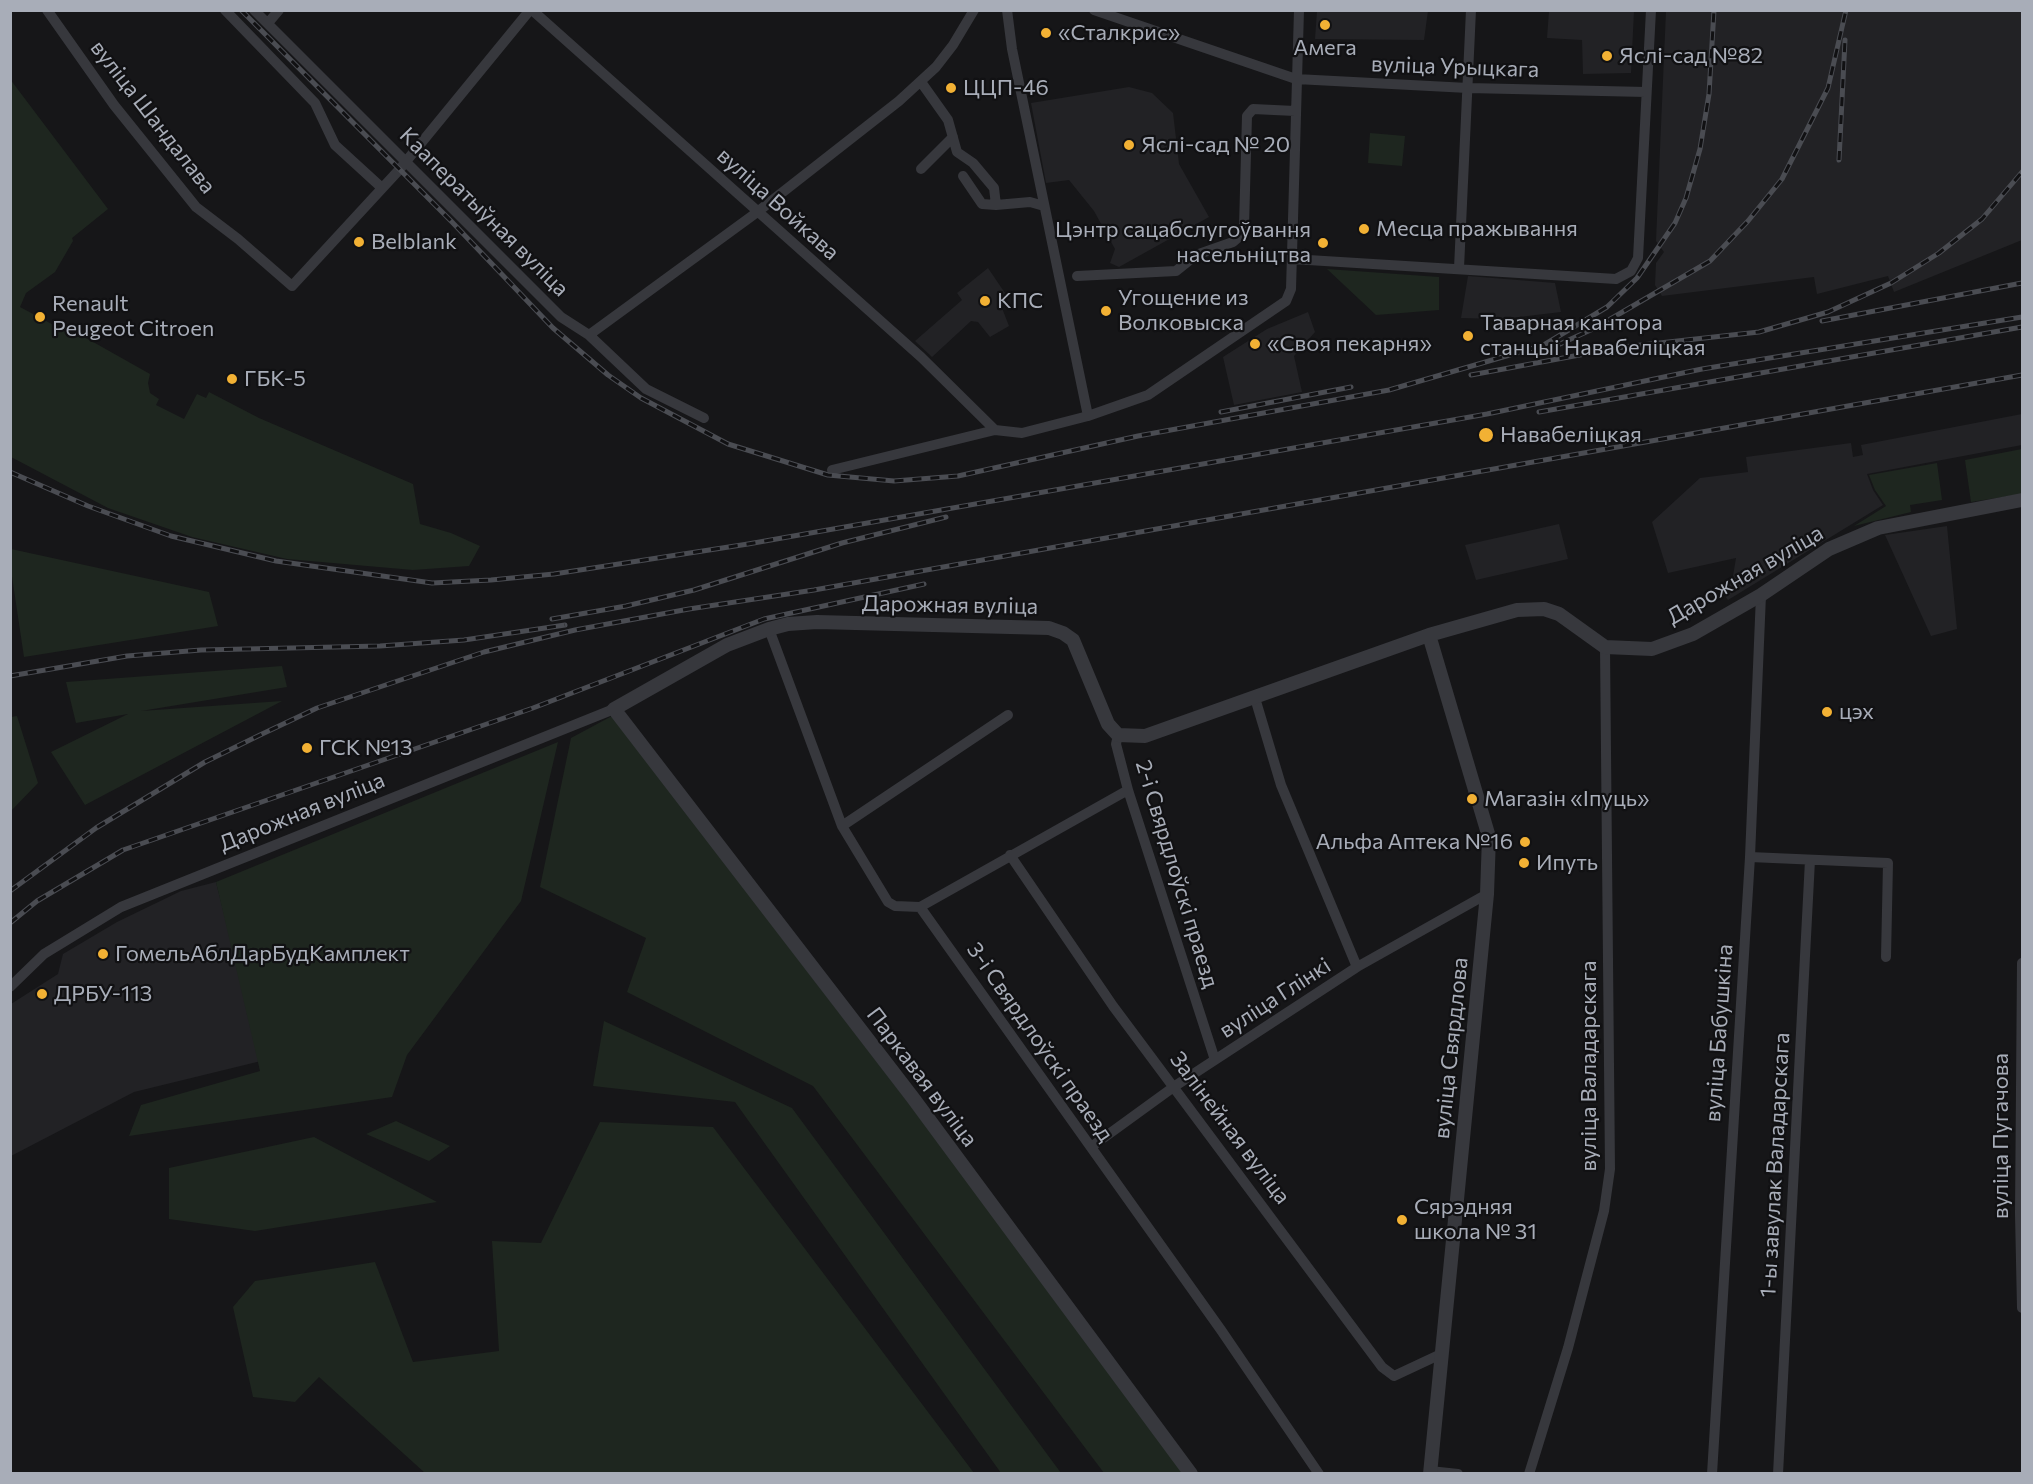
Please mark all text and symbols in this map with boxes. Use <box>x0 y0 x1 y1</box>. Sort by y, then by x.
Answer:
marker: Амега <box>1318 18 1332 32</box>
place label: «Сталкрис» <box>1058 20 1180 46</box>
marker: «Сталкрис» <box>1039 26 1053 40</box>
street label: вуліца Шандалава <box>85 35 221 199</box>
place label: Амега <box>1293 35 1357 61</box>
place label: Яслі-сад №82 <box>1619 43 1763 69</box>
marker: Яслі-сад №82 <box>1600 49 1614 63</box>
street label: вуліца Урыцкага <box>1370 51 1540 83</box>
place label: ЦЦП-46 <box>963 75 1049 101</box>
marker: ЦЦП-46 <box>944 81 958 95</box>
street label: Кааператыўная вуліца <box>394 122 574 302</box>
place label: Яслі-сад № 20 <box>1141 132 1290 158</box>
marker: Яслі-сад № 20 <box>1122 138 1136 152</box>
street label: вуліца Войкава <box>711 142 845 266</box>
place label: Месца пражывання <box>1376 216 1578 242</box>
place label: Цэнтр сацабслугоўвання насельніцтва <box>1055 217 1311 268</box>
marker: Месца пражывання <box>1357 222 1371 236</box>
place label: Belblank <box>371 229 457 255</box>
marker: Belblank <box>352 235 366 249</box>
marker: Цэнтр сацабслугоўвання насельніцтва <box>1316 236 1330 250</box>
place label: Угощение из Волковыска <box>1118 285 1249 336</box>
place label: КПС <box>997 288 1043 314</box>
place label: Renault Peugeot Citroen <box>52 291 214 342</box>
marker: КПС <box>978 294 992 308</box>
marker: Угощение из Волковыска <box>1099 304 1113 318</box>
marker: Renault Peugeot Citroen <box>33 310 47 324</box>
place label: Таварная кантора станцыі Навабеліцкая <box>1480 310 1706 362</box>
marker: Таварная кантора станцыі Навабеліцкая <box>1461 329 1475 343</box>
place label: «Своя пекарня» <box>1267 331 1432 357</box>
marker: «Своя пекарня» <box>1248 337 1262 351</box>
place label: ГБК-5 <box>244 366 306 392</box>
marker: ГБК-5 <box>225 372 239 386</box>
place label: Навабеліцкая <box>1500 422 1642 448</box>
marker: Навабеліцкая <box>1477 426 1495 444</box>
street label: Дарожная вуліца <box>1662 520 1828 630</box>
street label: Дарожная вуліца <box>862 590 1038 620</box>
place label: цэх <box>1839 699 1874 725</box>
marker: цэх <box>1820 705 1834 719</box>
place label: ГСК №13 <box>319 735 413 761</box>
marker: ГСК №13 <box>300 741 314 755</box>
street label: 2-і Свярдлоўскі праезд <box>1130 757 1224 991</box>
street label: Дарожная вуліца <box>215 767 389 857</box>
place label: Магазін «Іпуць» <box>1484 786 1649 812</box>
marker: Магазін «Іпуць» <box>1465 792 1479 806</box>
place label: Альфа Аптека №16 <box>1315 829 1513 855</box>
marker: Альфа Аптека №16 <box>1518 835 1532 849</box>
place label: Ипуть <box>1536 850 1598 876</box>
marker: Ипуть <box>1517 856 1531 870</box>
street label: 3-і Свярдлоўскі праезд <box>961 937 1119 1147</box>
place label: ГомельАблДарБудКамплект <box>115 941 410 967</box>
street label: вуліца Бабушкіна <box>1700 943 1738 1123</box>
marker: ГомельАблДарБудКамплект <box>96 947 110 961</box>
street label: вуліца Глінкі <box>1214 952 1336 1044</box>
street label: вуліца Свярдлова <box>1428 956 1474 1140</box>
street label: вуліца Валадарскага <box>1576 960 1602 1172</box>
place label: ДРБУ-113 <box>54 981 152 1007</box>
marker: ДРБУ-113 <box>35 987 49 1001</box>
street label: Паркавая вуліца <box>861 1002 983 1152</box>
street label: 1-ы завулак Валадарскага <box>1755 1032 1795 1298</box>
street label: Залінейная вуліца <box>1164 1047 1296 1209</box>
street label: вуліца Пугачова <box>1988 1053 2014 1219</box>
place label: Сярэдняя школа № 31 <box>1414 1194 1537 1246</box>
marker: Сярэдняя школа № 31 <box>1395 1213 1409 1227</box>

